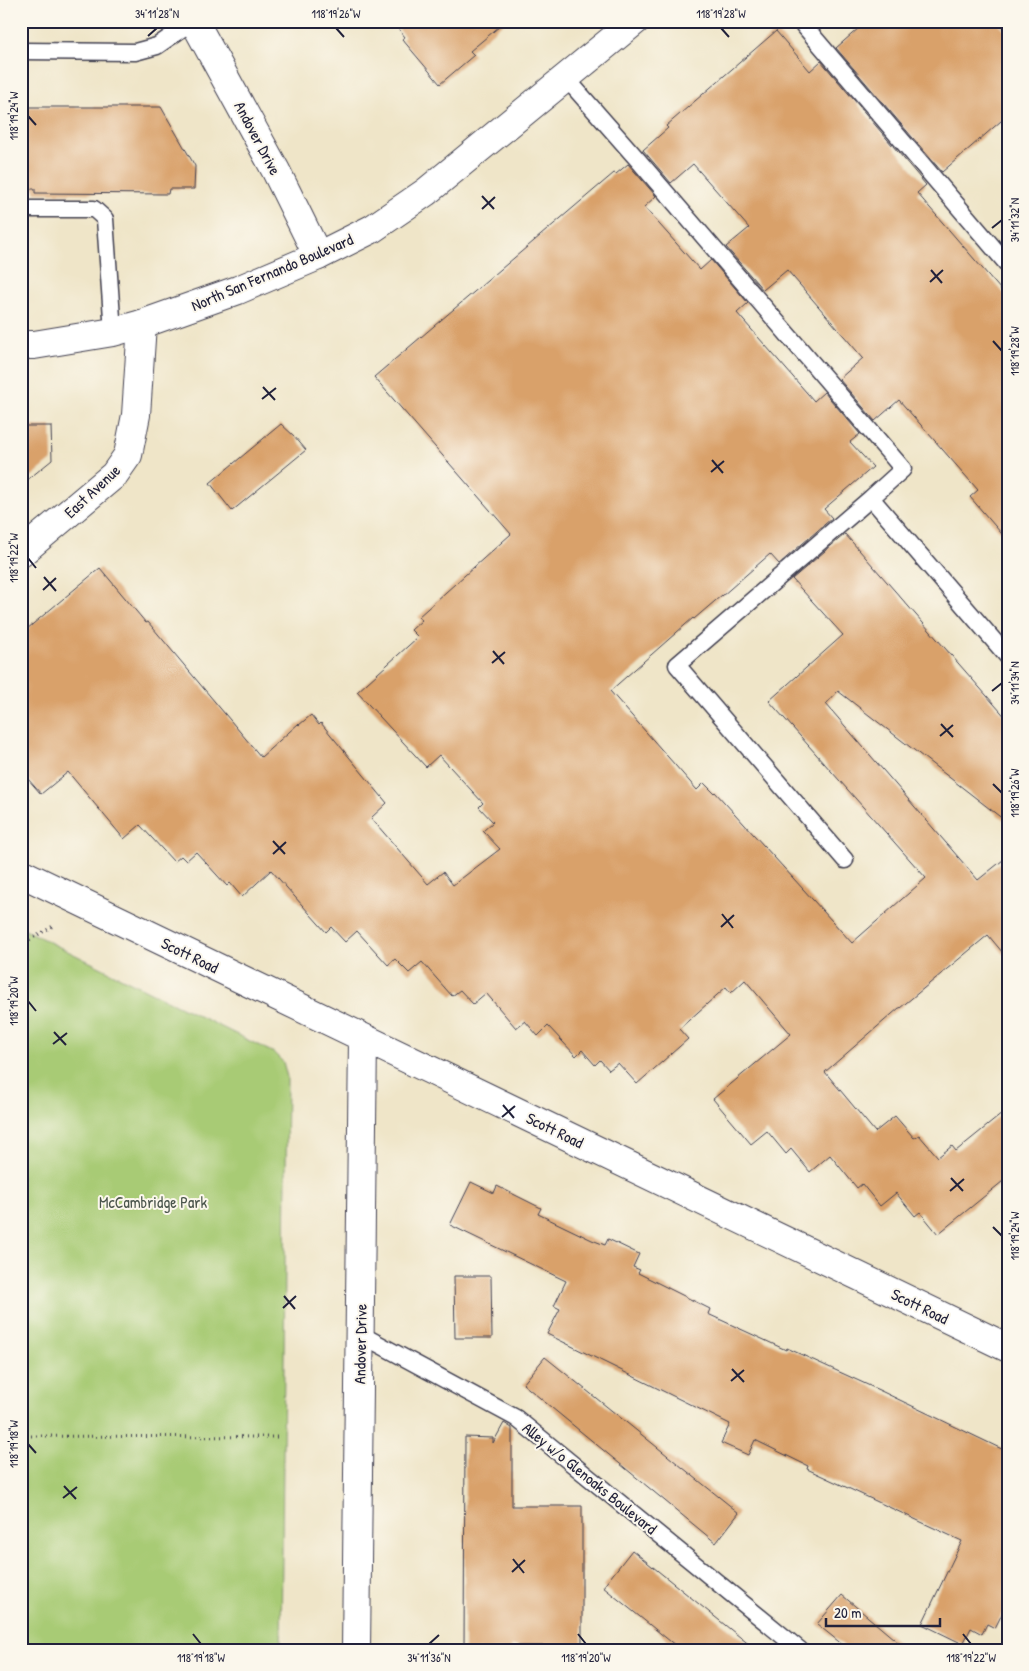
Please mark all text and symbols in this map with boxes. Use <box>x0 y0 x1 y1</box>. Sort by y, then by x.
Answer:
text: 34°11'28"N <box>135 5 179 22</box>
text: 118°19'26"W <box>312 5 361 22</box>
text: 118°19'28"W <box>696 5 746 22</box>
text: 118°19'24"W <box>5 91 22 140</box>
street label: Andover Drive <box>229 97 287 179</box>
text: 34°11'32"N <box>1006 198 1023 242</box>
street label: North San Fernando Boulevard <box>188 228 356 316</box>
text: 118°19'28"W <box>1006 326 1023 376</box>
street label: East Avenue <box>59 459 125 523</box>
text: 118°19'22"W <box>5 533 22 583</box>
text: 34°11'34"N <box>1006 661 1023 705</box>
text: 118°19'26"W <box>1006 768 1023 817</box>
street label: Scott Road <box>158 932 222 978</box>
text: 118°19'20"W <box>5 976 22 1026</box>
street label: Scott Road <box>523 1107 587 1153</box>
park label: McCambridge Park <box>99 1191 207 1213</box>
text: 118°19'24"W <box>1006 1211 1023 1260</box>
street label: Scott Road <box>888 1283 952 1329</box>
street label: Andover Drive <box>348 1303 372 1384</box>
street label: Alley w/o Glenoaks Boulevard <box>518 1417 662 1539</box>
text: 118°19'18"W <box>5 1419 22 1468</box>
scale bar <box>826 1596 940 1628</box>
text: 20 m <box>834 1602 861 1623</box>
text: 118°19'18"W <box>177 1649 226 1666</box>
text: 34°11'36"N <box>407 1649 451 1666</box>
text: 118°19'20"W <box>561 1649 611 1666</box>
text: 118°19'22"W <box>946 1649 996 1666</box>

